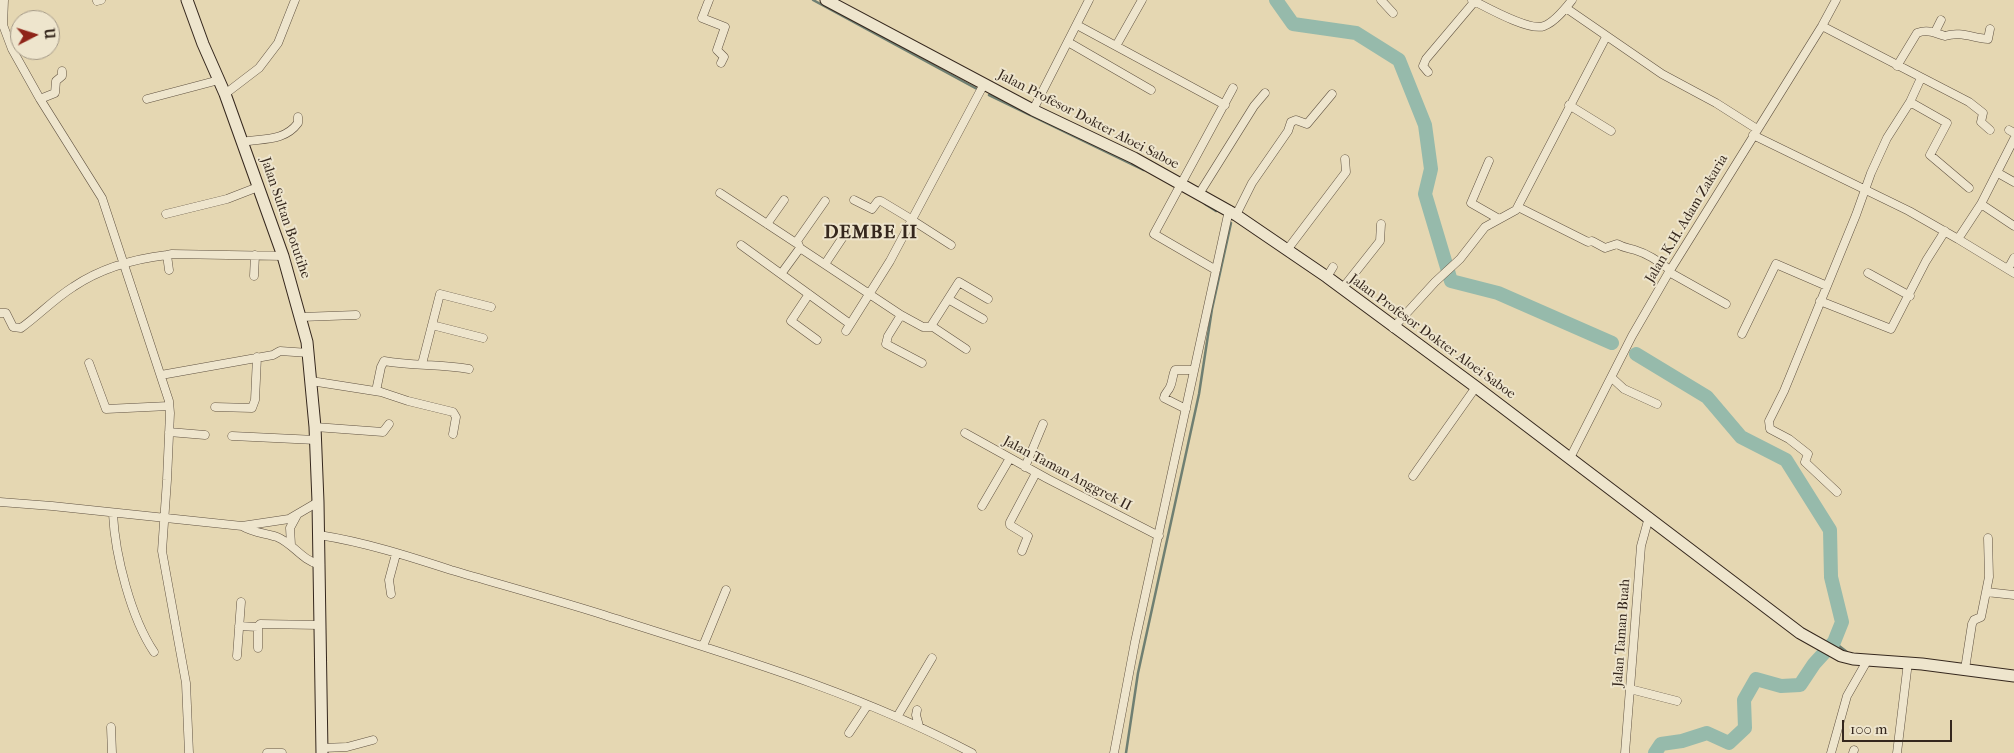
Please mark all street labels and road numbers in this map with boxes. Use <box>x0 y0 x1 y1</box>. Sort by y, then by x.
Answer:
street label: Jalan Profesor Dokter Aloei Saboe <box>994 67 1182 173</box>
street label: Jalan K.H. Adam Zakaria <box>1642 152 1732 286</box>
street label: Jalan Sultan Botutihe <box>256 155 314 281</box>
street label: Jalan Profesor Dokter Aloei Saboe <box>1346 271 1518 403</box>
street label: Jalan Taman Anggrek II <box>1000 433 1134 515</box>
street label: Jalan Taman Buah <box>1610 578 1634 688</box>

